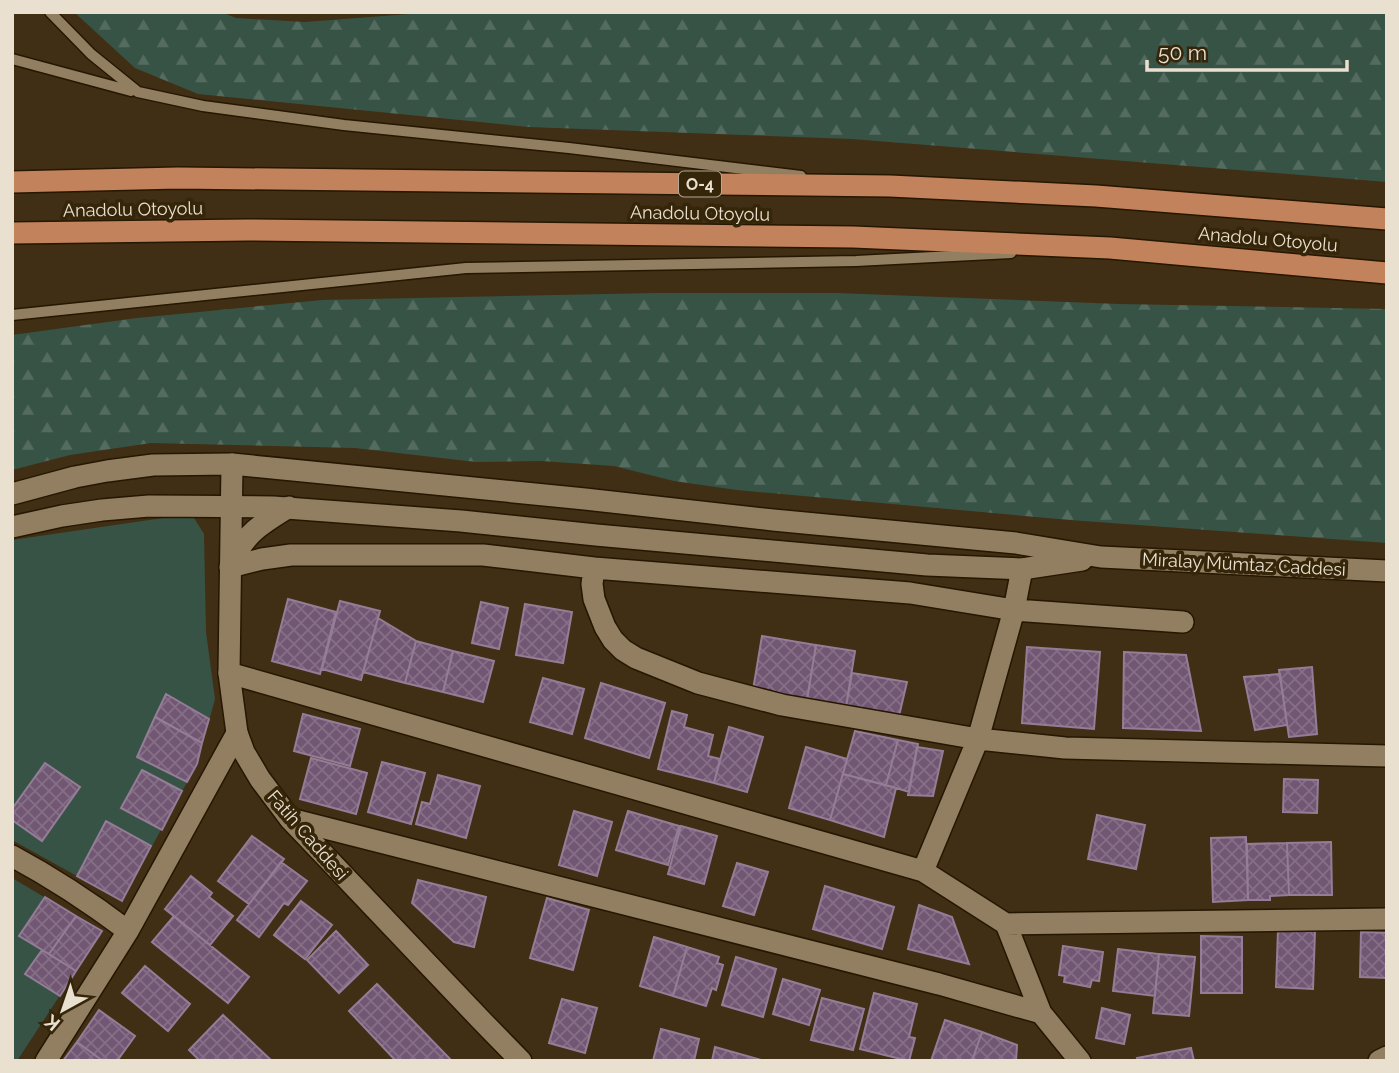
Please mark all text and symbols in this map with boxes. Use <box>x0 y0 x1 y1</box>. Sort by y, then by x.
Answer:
scale bar <box>1147 28 1346 72</box>
text: 50 m <box>1158 40 1207 65</box>
road number: O-4 <box>679 172 721 196</box>
street label: Anadolu Otoyolu <box>63 197 203 221</box>
street label: Anadolu Otoyolu <box>630 201 770 225</box>
street label: Anadolu Otoyolu <box>1197 222 1339 256</box>
street label: Miralay Mümtaz Caddesi <box>1142 548 1346 580</box>
street label: Fatih Caddesi <box>263 786 353 884</box>
north arrow <box>28 975 98 1045</box>
text: K <box>40 1010 64 1036</box>

